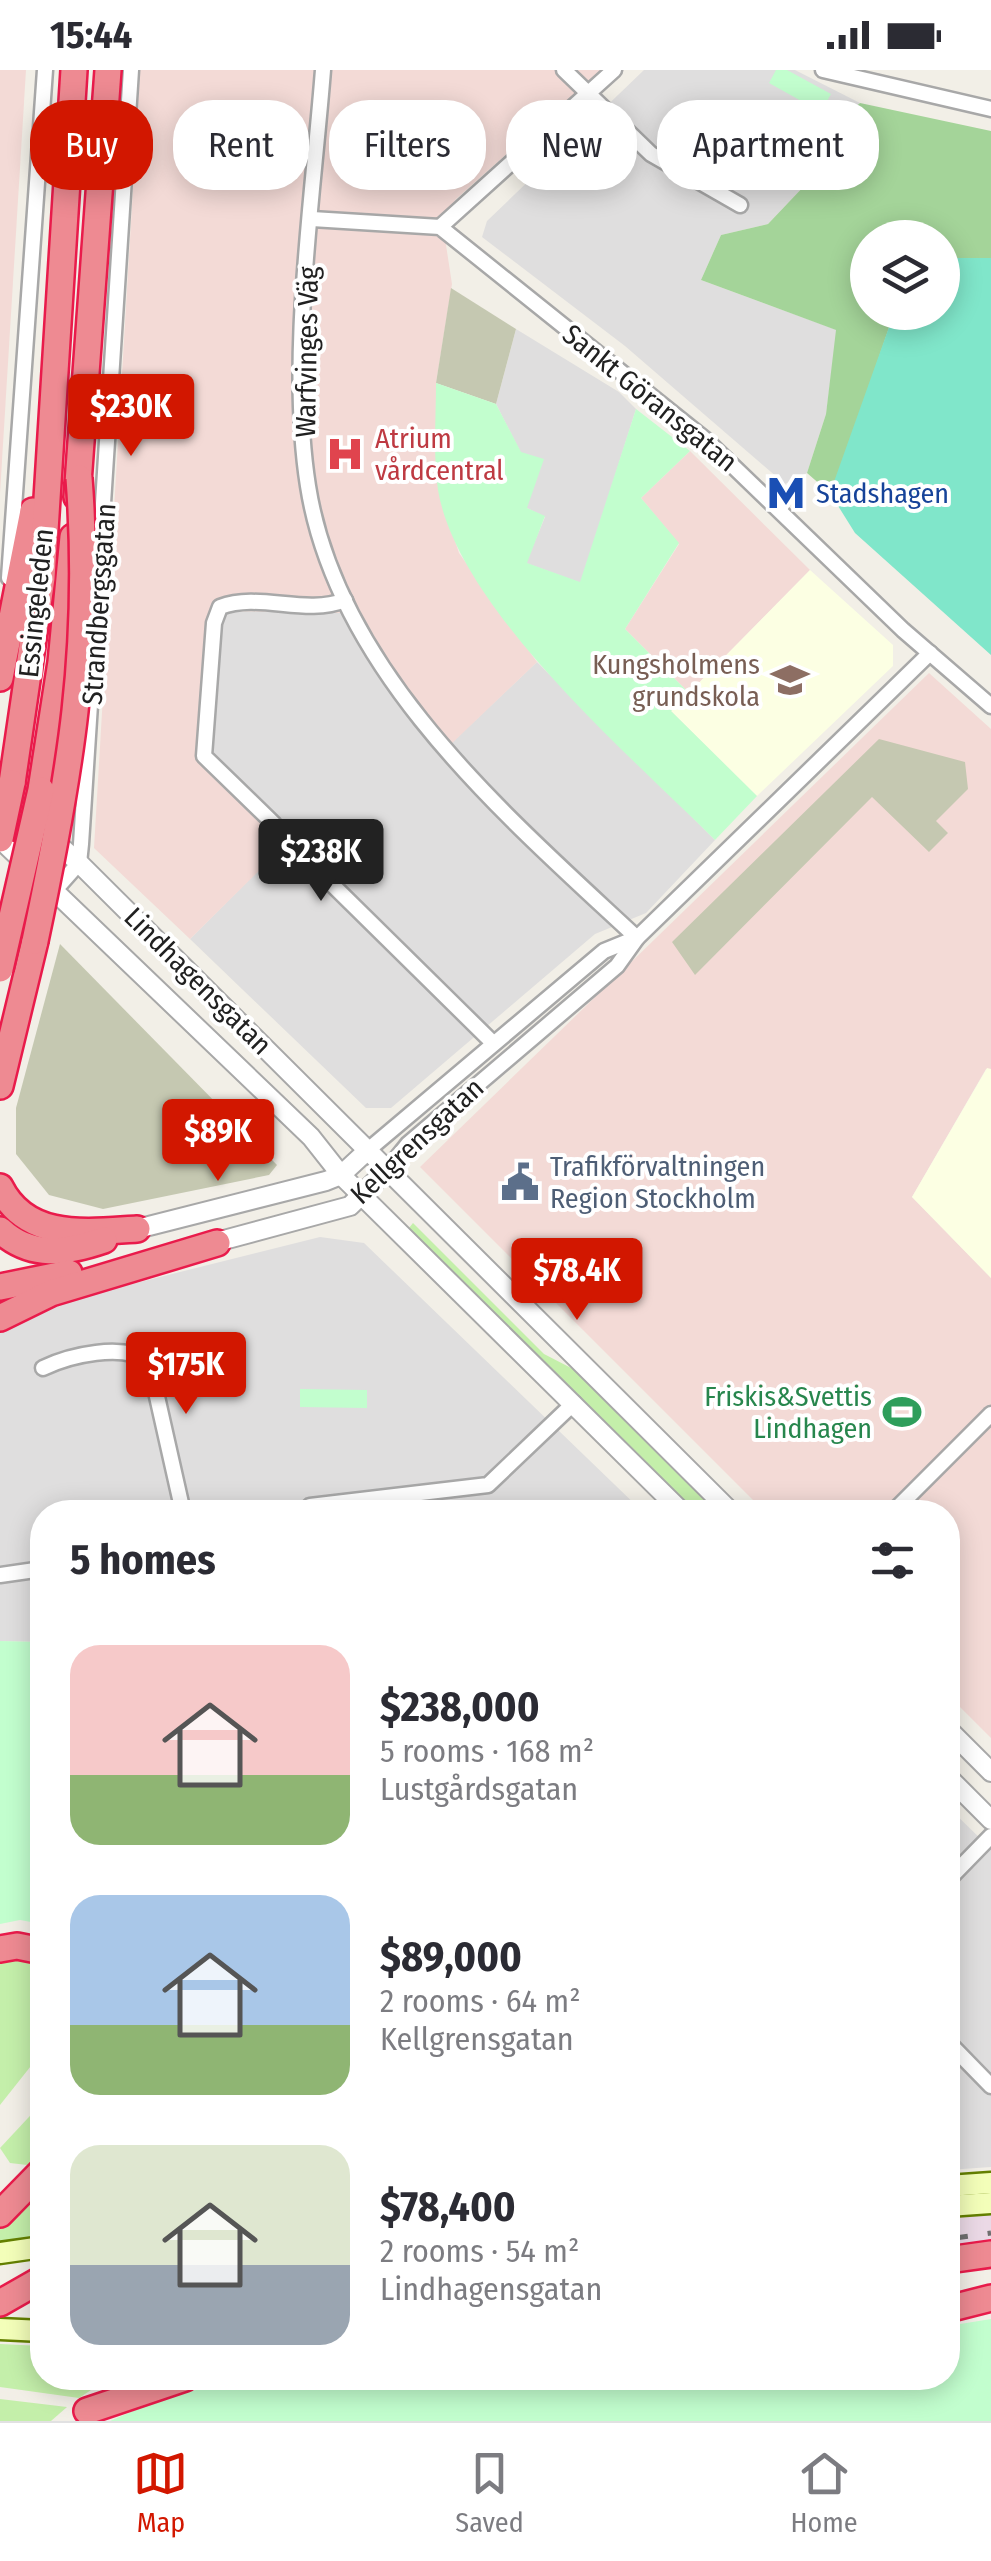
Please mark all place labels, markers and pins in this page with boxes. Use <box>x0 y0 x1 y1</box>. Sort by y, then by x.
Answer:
pin: $230K <box>61 374 201 459</box>
place label: Atrium vårdcentral <box>375 422 504 487</box>
hospital icon: Atrium vårdcentral <box>324 433 366 475</box>
metro station icon: Stadshagen <box>765 472 807 514</box>
place label: Stadshagen <box>816 477 949 510</box>
place label: Kungsholmens grundskola <box>592 648 760 713</box>
school or university icon: Kungsholmens grundskola <box>769 659 811 701</box>
pin: $238K <box>251 819 391 904</box>
pin: $89K <box>159 1099 277 1184</box>
place label: Trafikförvaltningen Region Stockholm <box>550 1150 765 1215</box>
public building icon: Trafikförvaltningen Region Stockholm <box>499 1161 541 1203</box>
pin: $78.4K <box>496 1238 658 1323</box>
pin: $175K <box>116 1332 256 1417</box>
place label: Friskis&Svettis Lindhagen <box>704 1380 872 1445</box>
sports icon: Friskis&Svettis Lindhagen <box>881 1391 923 1433</box>

